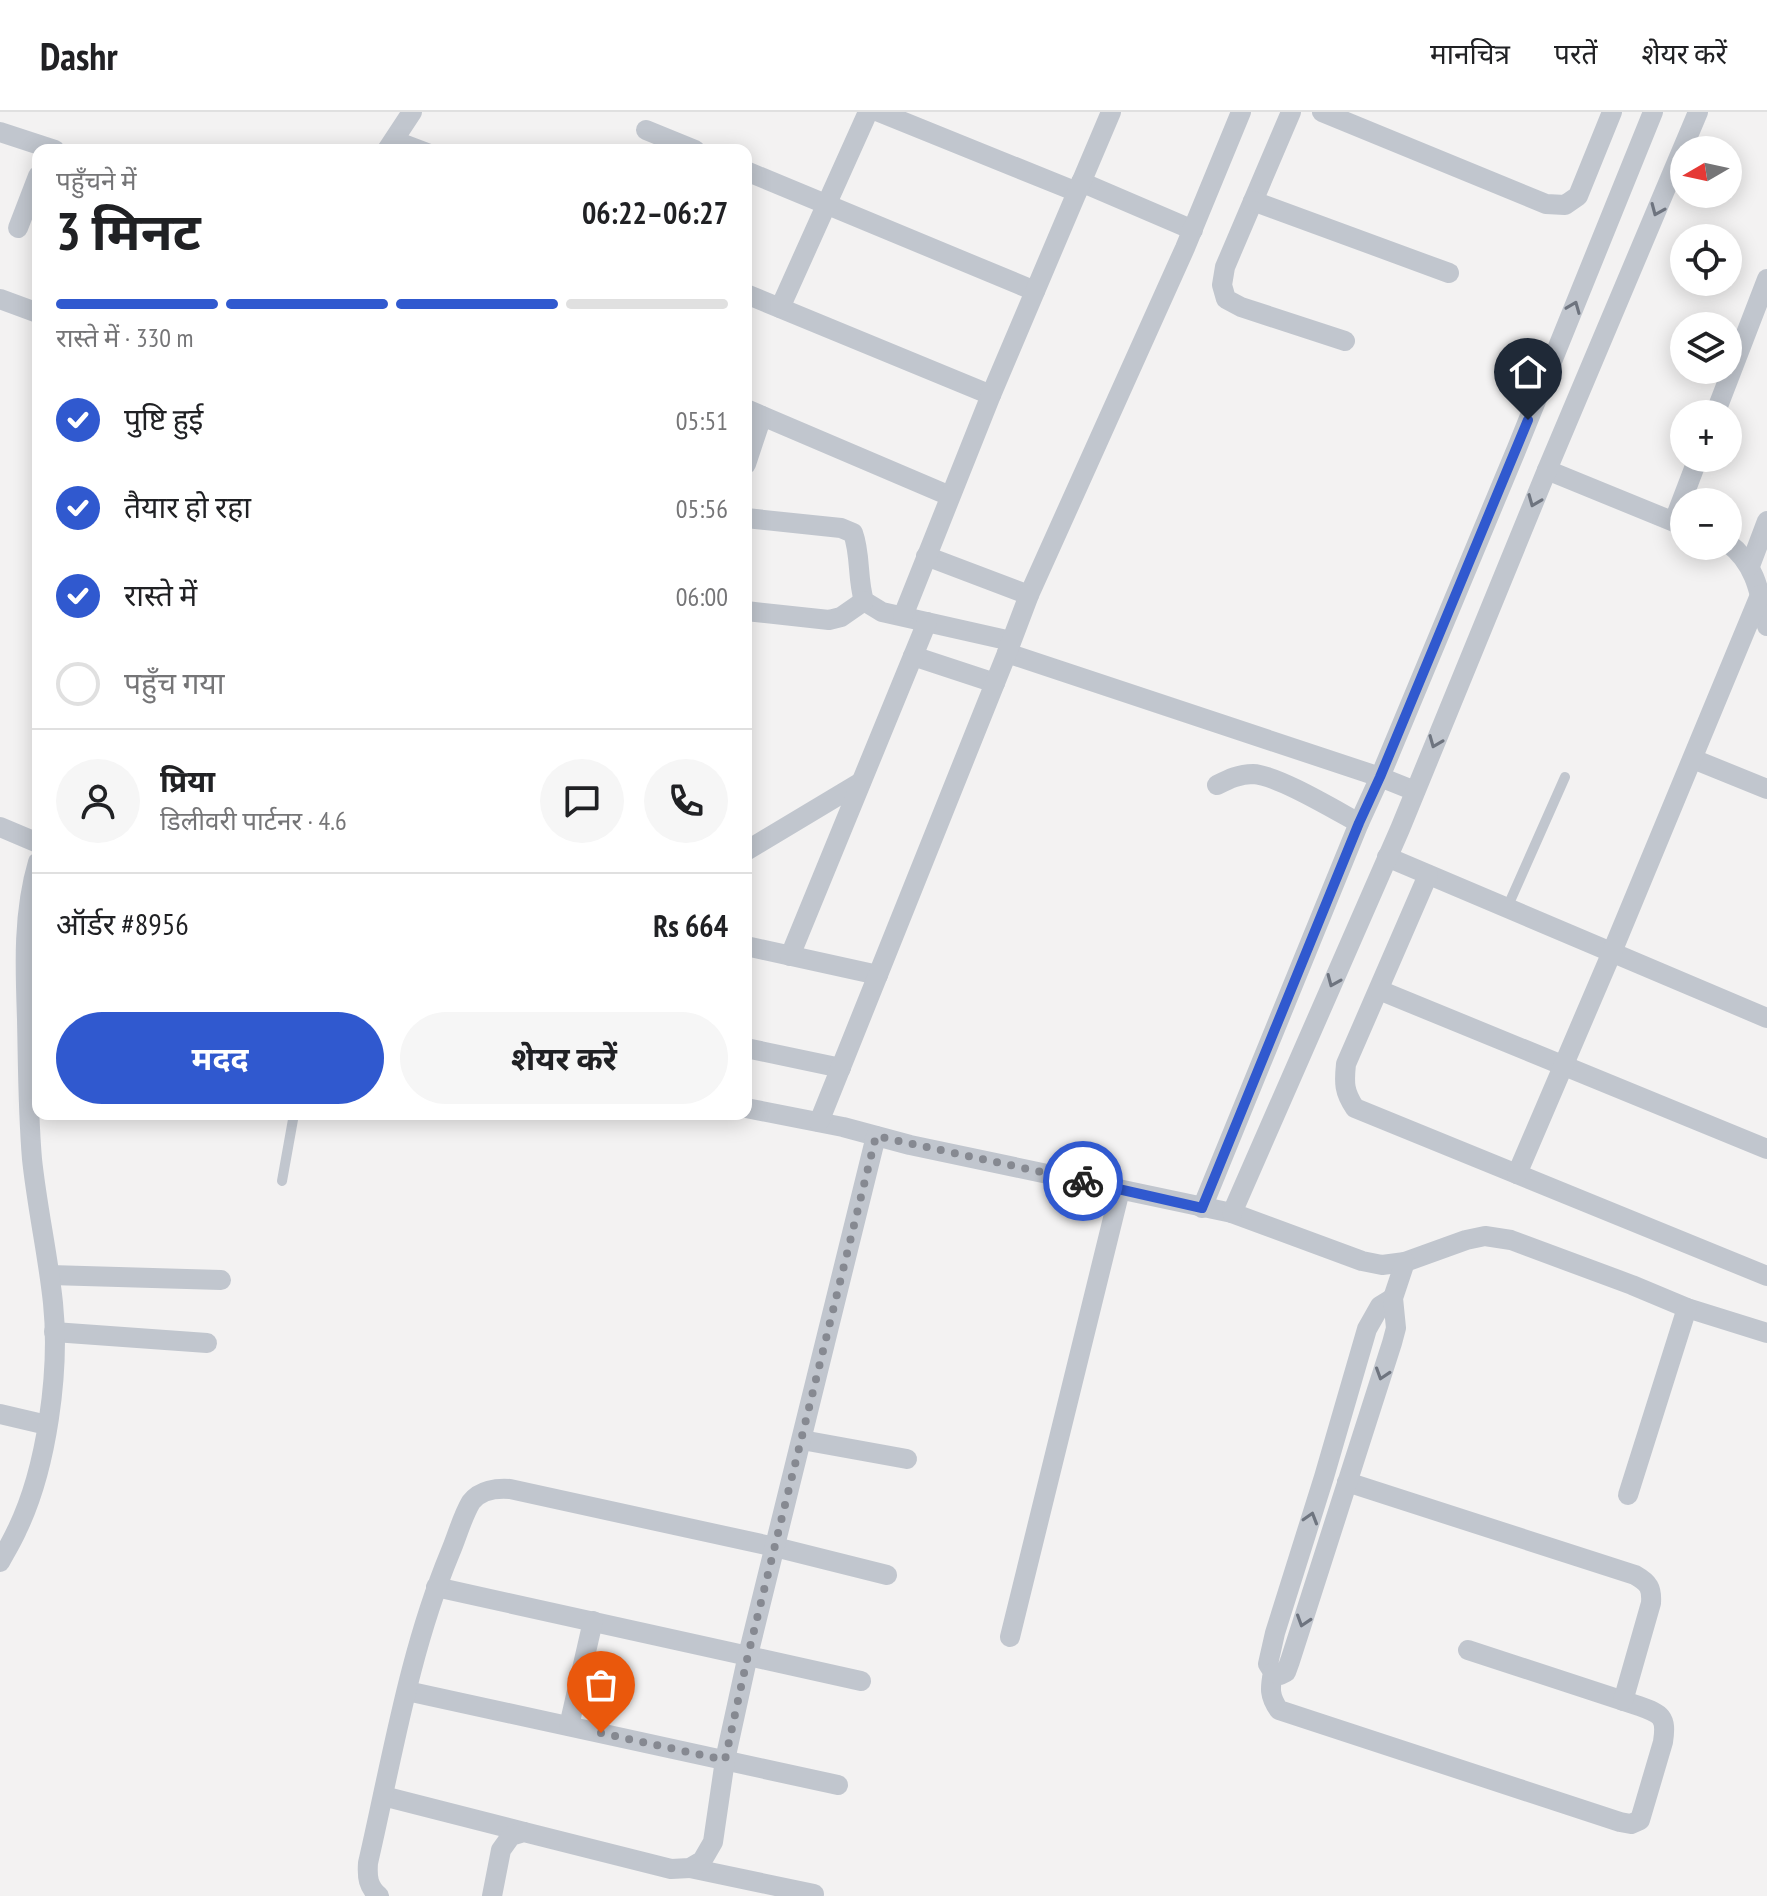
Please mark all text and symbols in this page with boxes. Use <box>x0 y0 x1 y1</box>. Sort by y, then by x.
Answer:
text: Dashr <box>40 31 118 80</box>
text: मानचित्र <box>1430 35 1510 72</box>
text: परतें <box>1554 35 1597 72</box>
text: शेयर करें <box>1641 35 1727 72</box>
north arrow <box>1670 136 1742 208</box>
map controls <box>1670 136 1742 560</box>
text: पहुँचने में <box>56 164 137 197</box>
text: 06:22–06:27 <box>582 193 728 232</box>
text: 3 मिनट <box>56 197 201 264</box>
one-way arrow <box>1650 202 1666 216</box>
button: locate <box>1670 224 1742 296</box>
one-way arrow <box>1564 301 1581 315</box>
button: layers <box>1670 312 1742 384</box>
text: रास्ते में · 330 m <box>56 321 193 354</box>
pin <box>1494 338 1562 420</box>
icon: home <box>1506 350 1550 394</box>
icon: check <box>56 398 100 442</box>
text: पुष्टि हुई <box>124 399 203 438</box>
button: + <box>1670 400 1742 472</box>
text: 05:51 <box>676 404 728 437</box>
icon: check <box>56 486 100 530</box>
text: तैयार हो रहा <box>124 487 251 526</box>
button: − <box>1670 488 1742 560</box>
text: 05:56 <box>676 492 728 525</box>
one-way arrow <box>1527 493 1544 507</box>
icon: check <box>56 574 100 618</box>
text: रास्ते में <box>124 575 197 614</box>
text: 06:00 <box>676 580 728 613</box>
text: पहुँच गया <box>124 663 224 702</box>
one-way arrow <box>1429 734 1445 748</box>
button: person <box>56 759 140 843</box>
button: chat <box>540 759 624 843</box>
button: phone <box>644 759 728 843</box>
text: प्रिया <box>160 761 215 800</box>
text: डिलीवरी पार्टनर · 4.6 <box>160 804 347 837</box>
text: ऑर्डर #8956 <box>56 904 189 943</box>
text: Rs 664 <box>653 906 728 945</box>
one-way arrow <box>1327 972 1343 987</box>
button: मदद <box>56 1012 384 1104</box>
button: शेयर करें <box>400 1012 728 1104</box>
courier <box>1043 1141 1123 1221</box>
icon: bike <box>1061 1159 1105 1203</box>
one-way arrow <box>1376 1366 1392 1380</box>
one-way arrow <box>1302 1511 1318 1525</box>
one-way arrow <box>1296 1614 1312 1628</box>
pin <box>567 1651 635 1733</box>
icon: bag <box>579 1663 623 1707</box>

